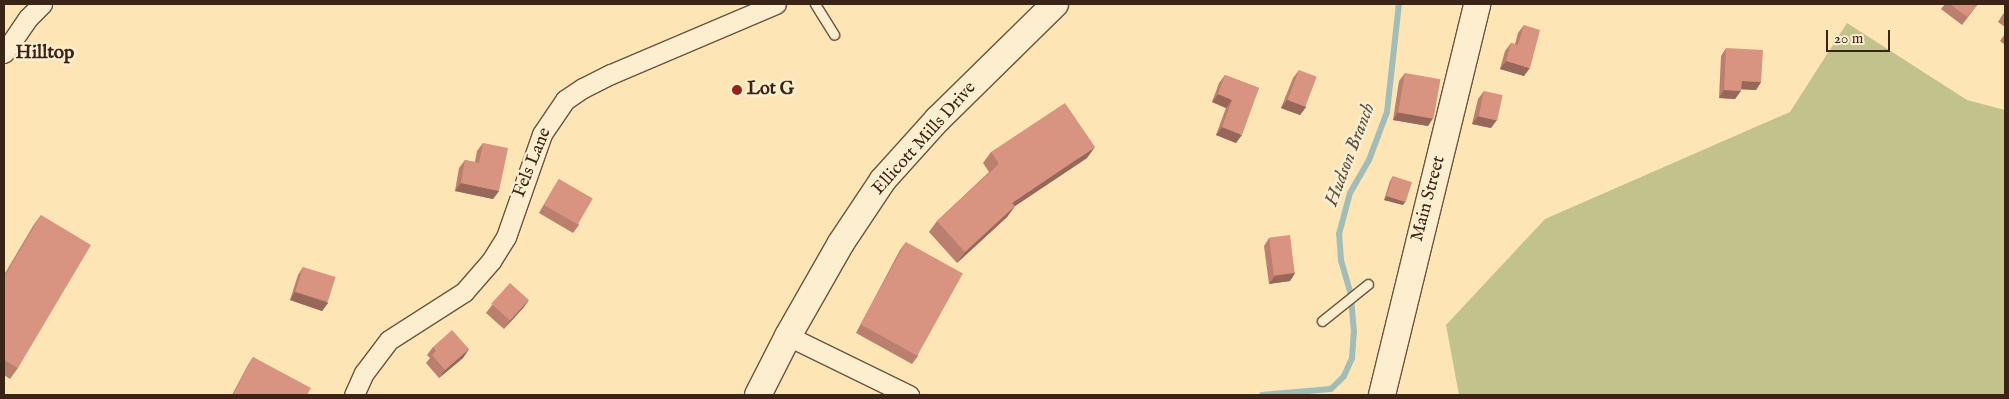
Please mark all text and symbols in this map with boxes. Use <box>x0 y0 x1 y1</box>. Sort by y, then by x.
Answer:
scale bar <box>1829 20 1893 52</box>
text: 20 m <box>1834 29 1863 48</box>
district label: Hilltop <box>16 43 74 65</box>
street label: Ellicott Mills Drive <box>869 78 981 200</box>
place label: Lot G <box>747 79 794 101</box>
marker: Lot G <box>731 84 743 96</box>
water label: Hudson Branch <box>1321 100 1381 210</box>
street label: Fels Lane <box>509 125 557 201</box>
street label: Main Street <box>1407 154 1451 244</box>

